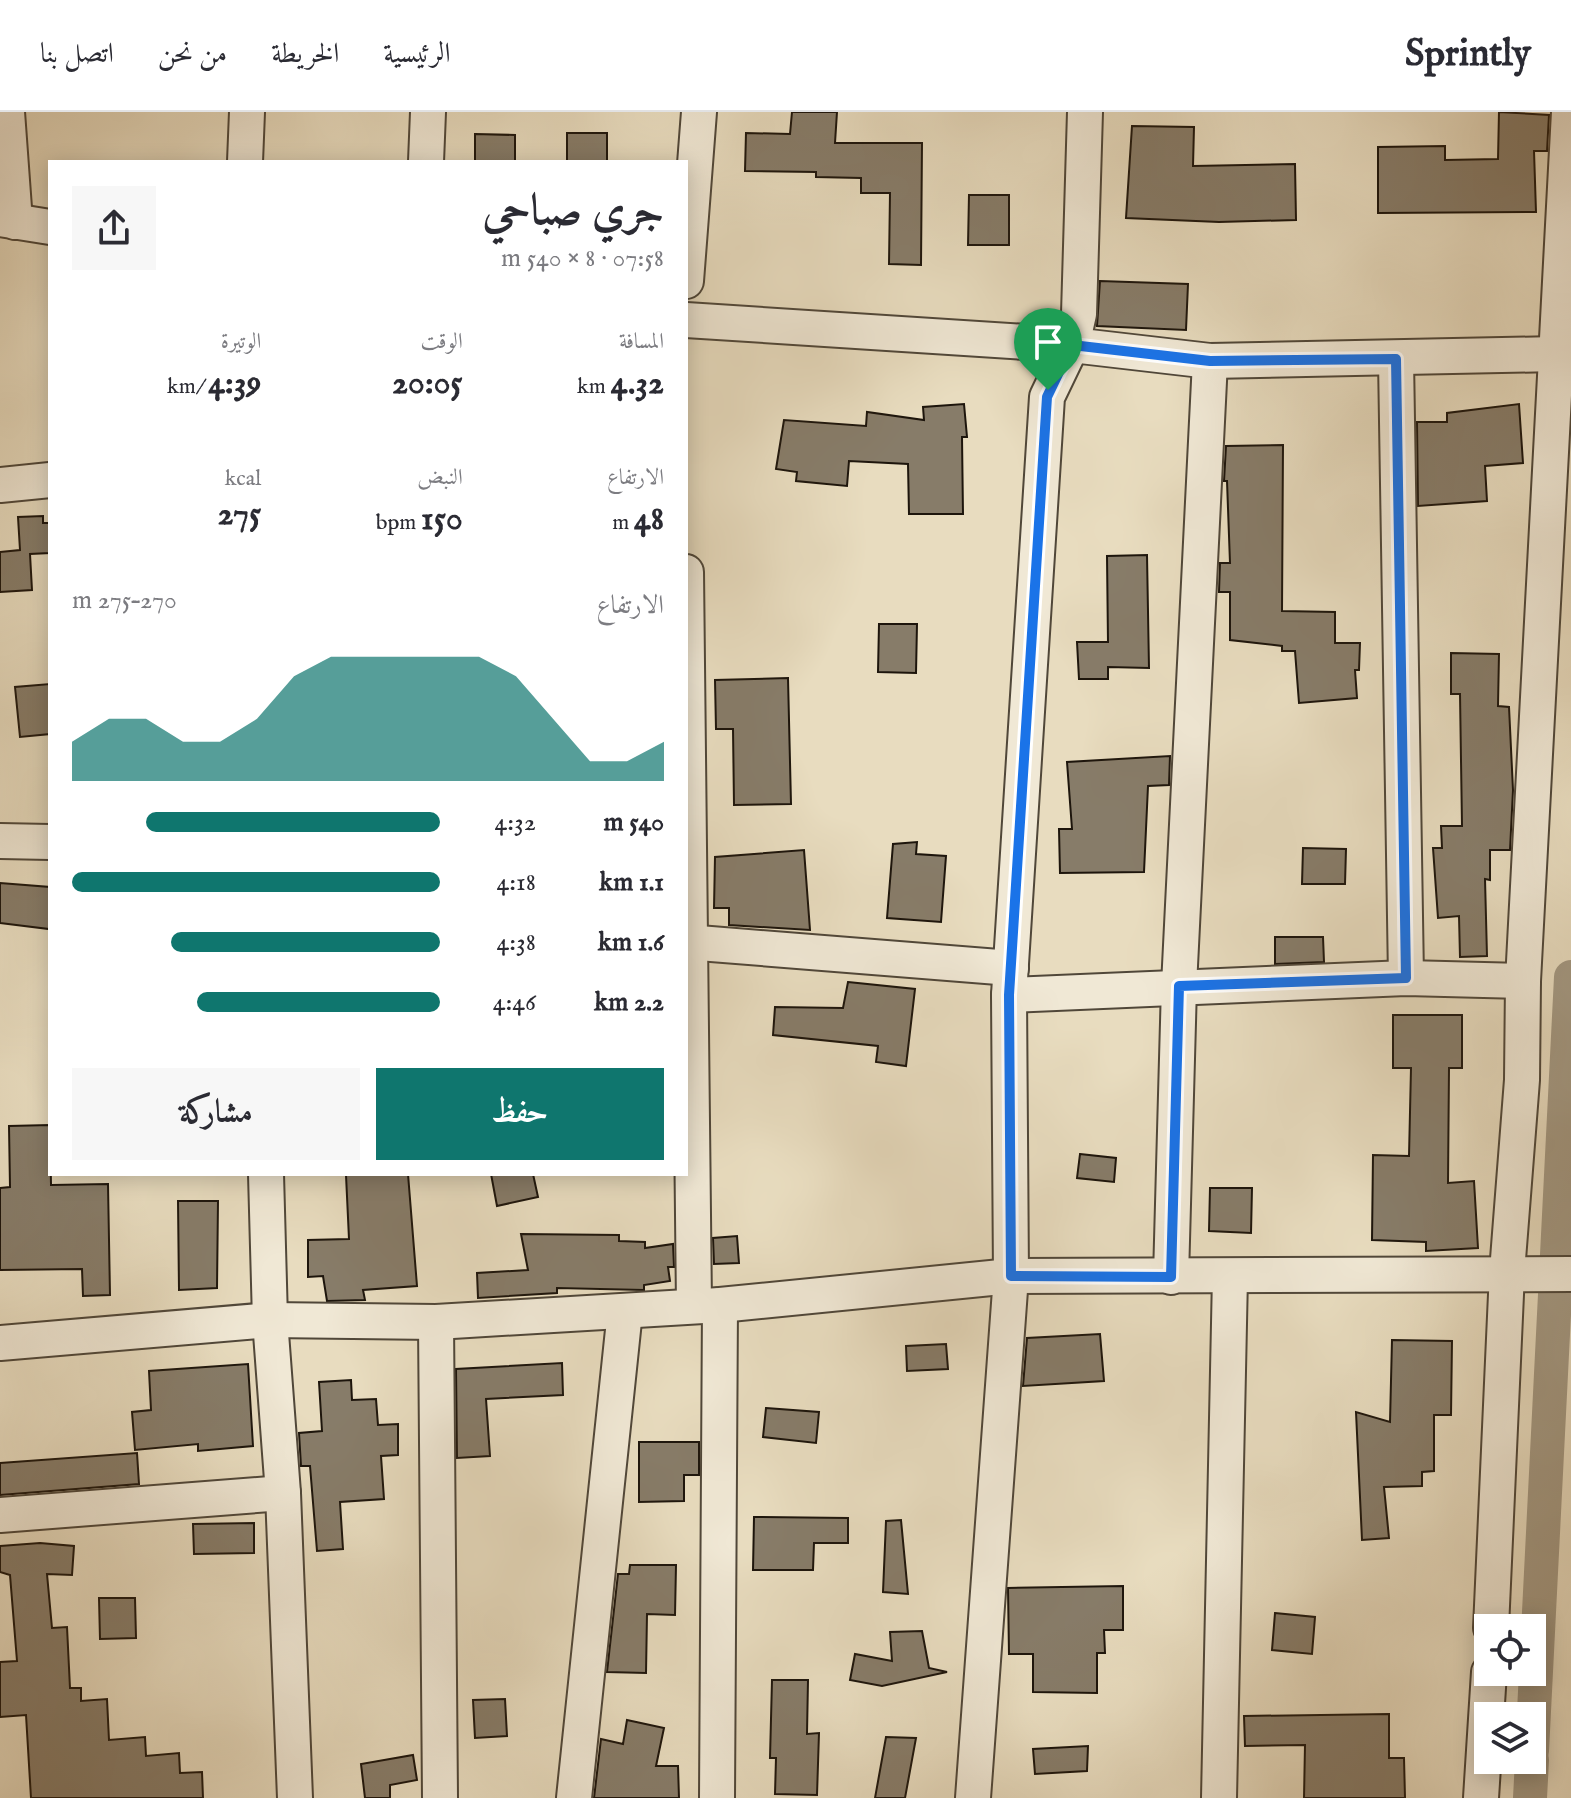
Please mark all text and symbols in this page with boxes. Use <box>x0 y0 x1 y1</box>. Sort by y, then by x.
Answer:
text: Sprintly <box>1405 31 1531 79</box>
text: اتصل بنا <box>40 37 114 72</box>
text: من نحن <box>158 37 227 72</box>
text: الخريطة <box>271 37 339 72</box>
text: الرئيسية <box>383 37 451 72</box>
text: جري صباحي <box>483 184 664 240</box>
button: share <box>72 186 156 270</box>
text: 07:58 · 8 × 540 m <box>501 242 664 275</box>
pin <box>1014 308 1082 390</box>
icon: arrive <box>1026 320 1070 364</box>
text: الوتيرة <box>221 328 261 356</box>
text: الوقت <box>421 328 463 356</box>
text: المسافة <box>619 328 664 356</box>
text: 4:39 <box>208 362 261 405</box>
text: 20:05 <box>392 362 463 405</box>
text: 4.32 <box>611 362 664 405</box>
text: /km <box>167 373 208 401</box>
text: km <box>577 373 611 401</box>
text: النبض <box>417 464 463 492</box>
text: الارتفاع <box>607 464 664 492</box>
text: kcal <box>225 465 261 493</box>
text: 275 <box>218 493 261 536</box>
text: 150 <box>421 498 463 541</box>
text: 48 <box>634 498 664 541</box>
text: bpm <box>376 509 421 537</box>
text: m <box>612 509 634 537</box>
text: 270–275 m <box>72 584 177 617</box>
text: الارتفاع <box>597 589 664 622</box>
text: 4:32 <box>494 806 536 839</box>
text: 540 m <box>603 806 664 839</box>
text: 4:18 <box>497 866 536 899</box>
text: 1.1 km <box>599 866 664 899</box>
text: 4:38 <box>496 926 536 959</box>
text: 1.6 km <box>598 926 664 959</box>
text: 4:46 <box>493 986 536 1019</box>
text: 2.2 km <box>594 986 664 1019</box>
button: مشاركة <box>72 1068 360 1160</box>
button: حفظ <box>376 1068 664 1160</box>
map controls <box>1474 1614 1546 1774</box>
button: locate <box>1474 1614 1546 1686</box>
button: layers <box>1474 1702 1546 1774</box>

